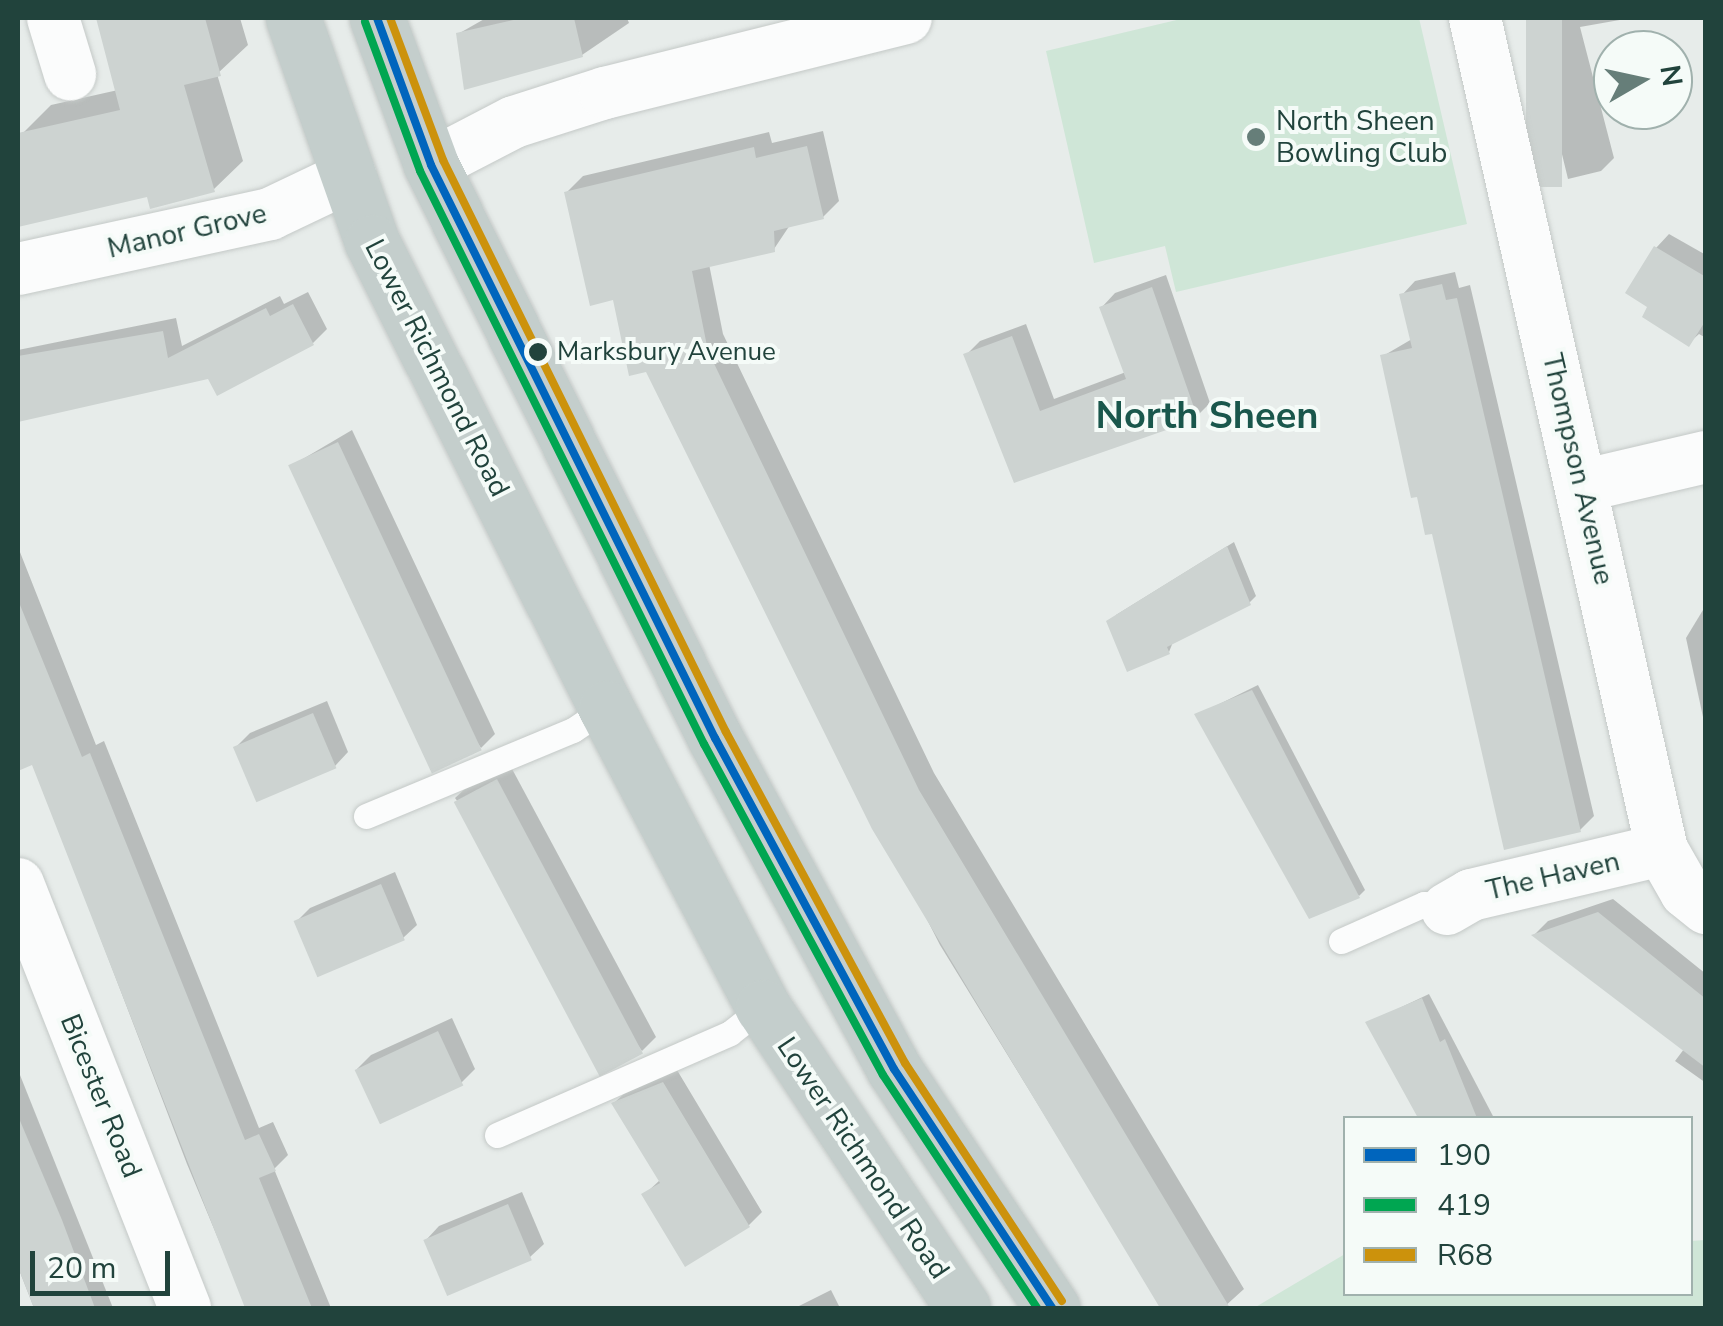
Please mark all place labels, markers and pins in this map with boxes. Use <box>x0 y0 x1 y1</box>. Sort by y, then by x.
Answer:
place label: North Sheen Bowling Club <box>1276 104 1447 170</box>
marker: North Sheen Bowling Club <box>1245 126 1267 148</box>
place label: Marksbury Avenue <box>557 336 776 368</box>
marker: Marksbury Avenue <box>528 342 548 362</box>

